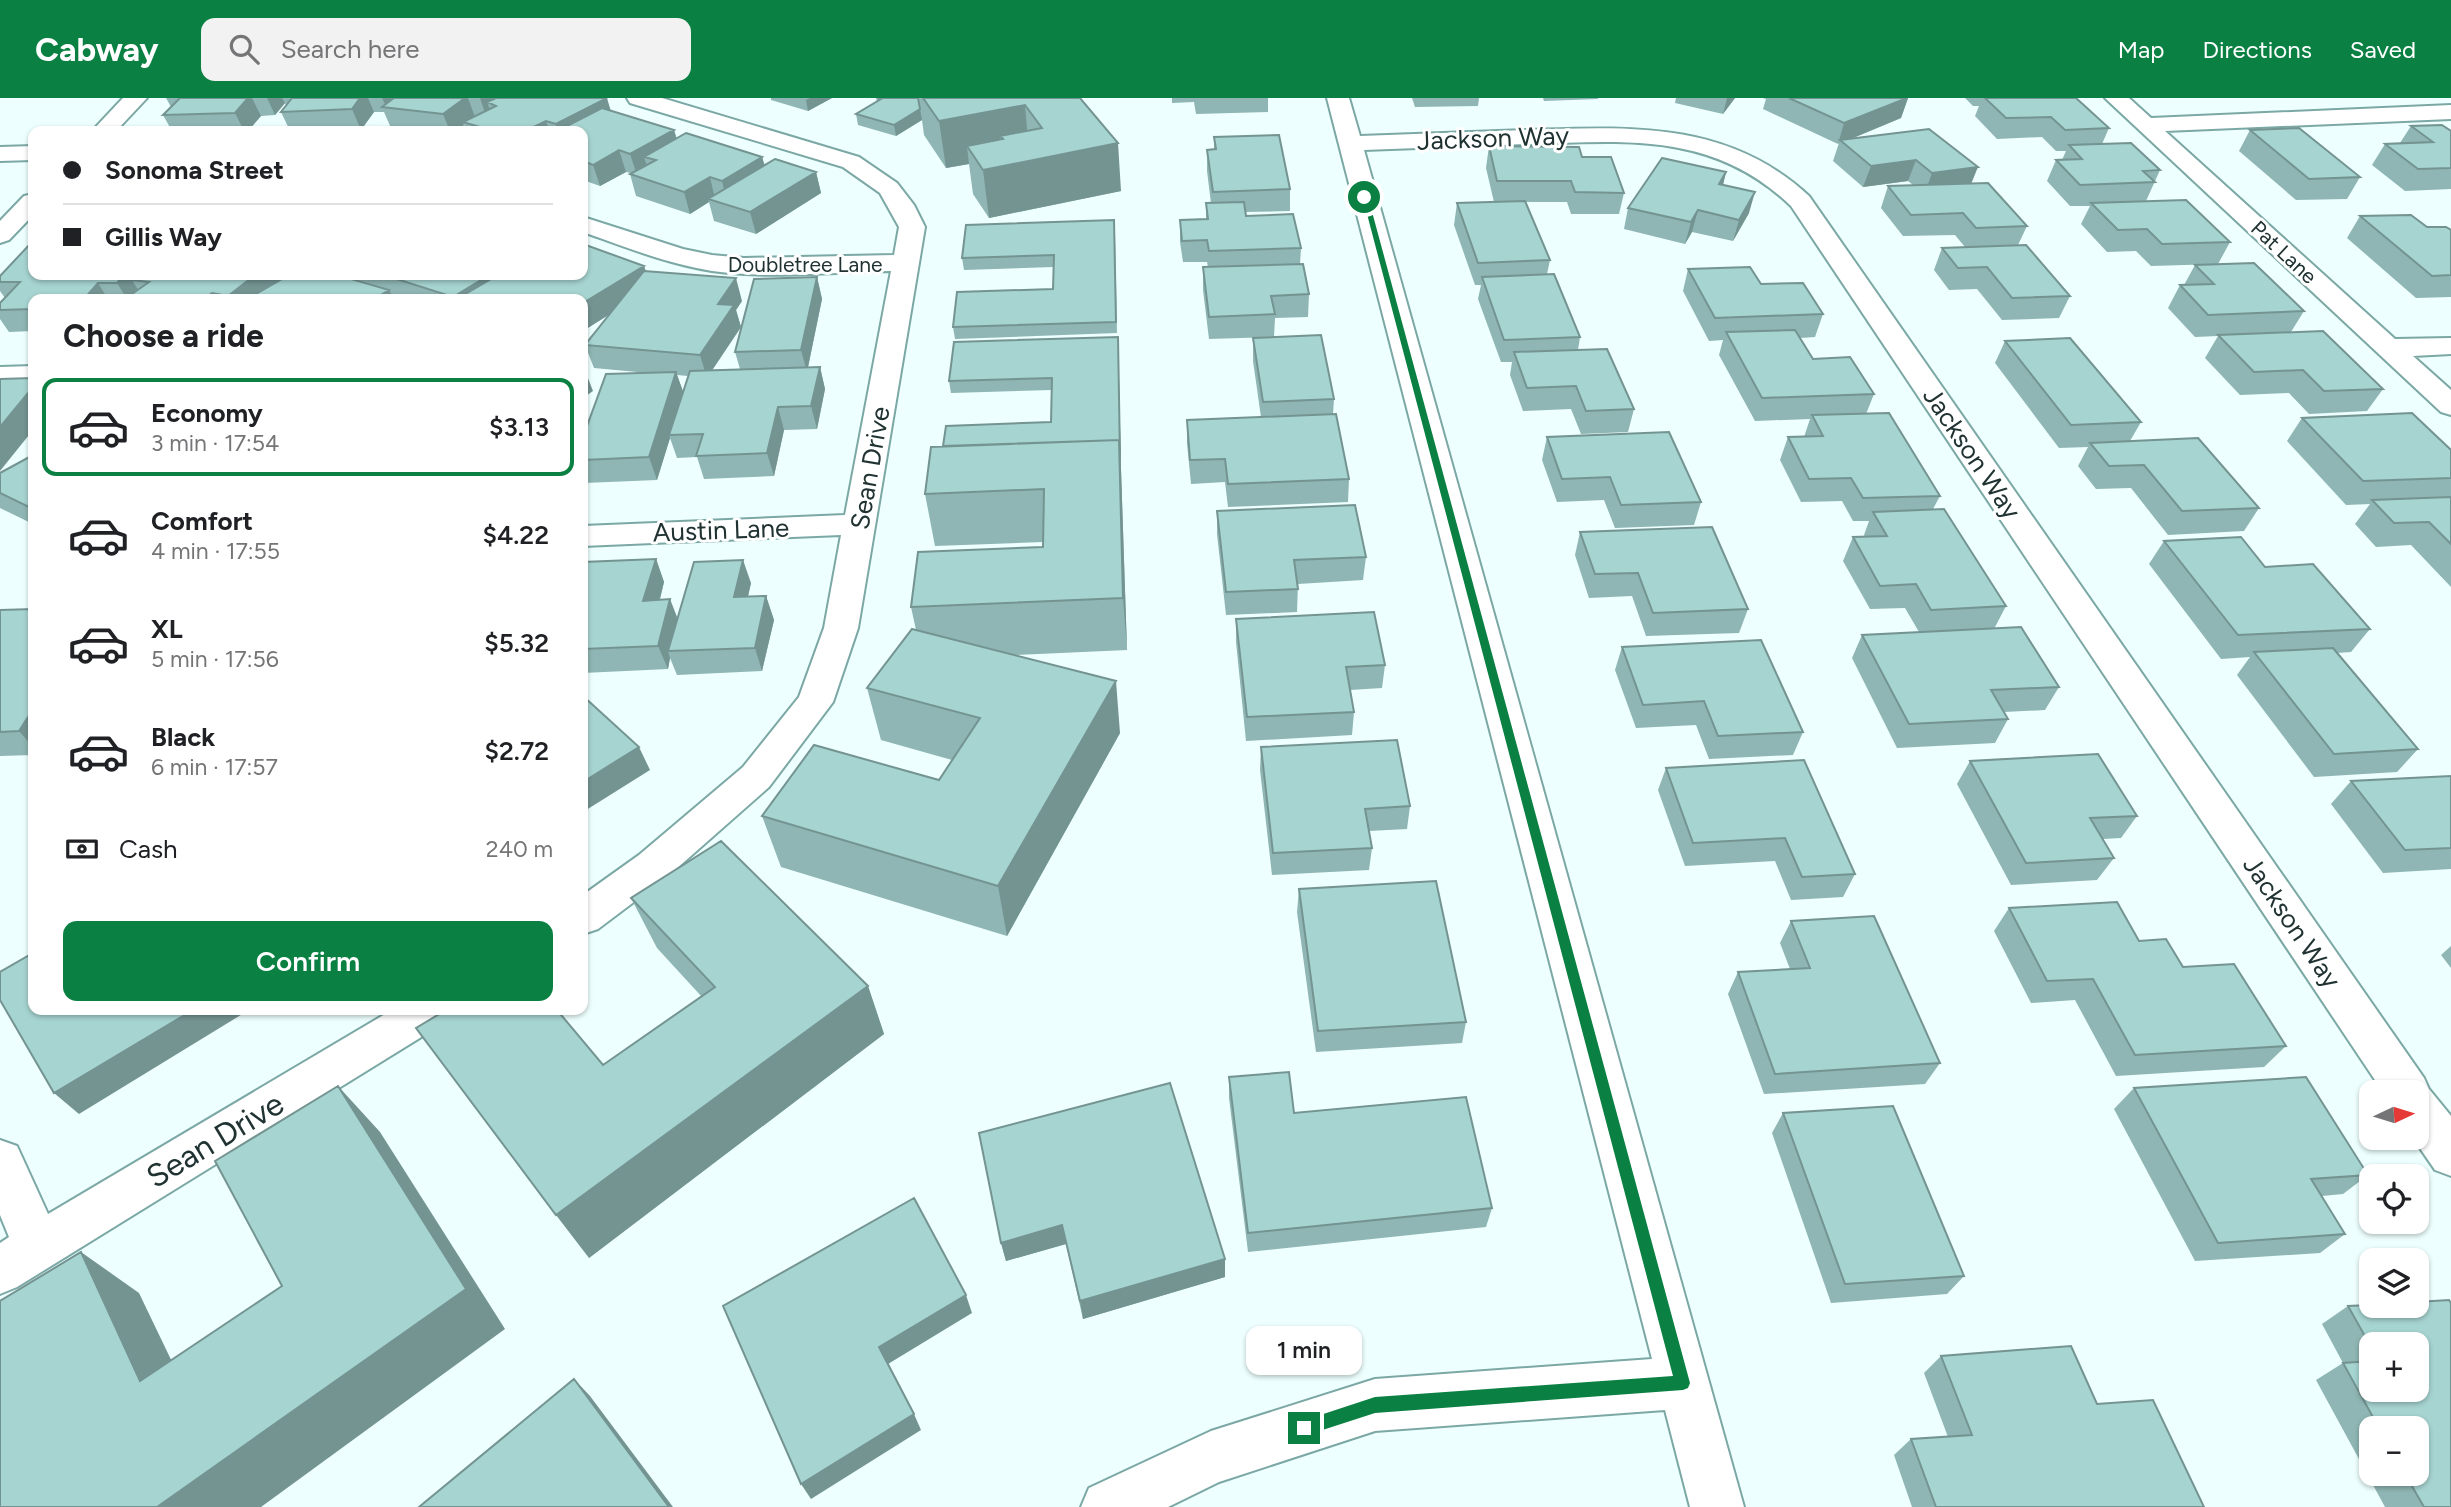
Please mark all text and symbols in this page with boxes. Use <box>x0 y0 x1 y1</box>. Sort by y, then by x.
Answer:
search box <box>201 18 691 81</box>
text: Cabway <box>35 30 159 69</box>
icon: search <box>225 30 263 68</box>
text: Search here <box>281 33 420 65</box>
text: Map <box>2118 35 2164 64</box>
text: Directions <box>2202 35 2312 64</box>
text: Saved <box>2350 35 2416 64</box>
street label: Jackson Way <box>1416 119 1570 157</box>
text: Sonoma Street <box>105 154 284 186</box>
route start <box>1348 181 1380 213</box>
street label: Pat Lane <box>2246 215 2322 289</box>
text: Gillis Way <box>105 221 222 253</box>
street label: Doubletree Lane <box>728 252 882 277</box>
text: Choose a ride <box>63 317 264 355</box>
street label: Jackson Way <box>1916 381 2028 525</box>
icon: car <box>67 396 130 459</box>
text: Economy <box>151 397 263 429</box>
street label: Sean Drive <box>843 404 897 532</box>
text: $3.13 <box>489 411 549 443</box>
text: 3 min · 17:54 <box>151 429 279 457</box>
icon: car <box>67 504 130 567</box>
text: Comfort <box>151 505 253 537</box>
street label: Austin Lane <box>652 512 790 548</box>
text: $4.22 <box>482 519 549 551</box>
text: 4 min · 17:55 <box>151 537 280 565</box>
icon: car <box>67 612 130 675</box>
text: XL <box>151 613 183 645</box>
text: $5.32 <box>484 627 549 659</box>
text: 5 min · 17:56 <box>151 645 279 673</box>
icon: car <box>67 720 130 783</box>
text: Black <box>151 721 215 753</box>
text: $2.72 <box>485 735 549 767</box>
text: 6 min · 17:57 <box>151 753 278 781</box>
icon: cash <box>63 830 101 868</box>
text: Cash <box>119 833 178 865</box>
text: 240 m <box>486 835 553 863</box>
street label: Jackson Way <box>2236 850 2348 994</box>
button: Confirm <box>63 921 553 1001</box>
north arrow <box>2359 1080 2429 1150</box>
map controls <box>2359 1080 2429 1486</box>
street label: Sean Drive <box>140 1084 290 1196</box>
button: locate <box>2359 1164 2429 1234</box>
button: layers <box>2359 1248 2429 1318</box>
callout: 1 min <box>1246 1326 1362 1376</box>
button: + <box>2359 1332 2429 1402</box>
text: 1 min <box>1277 1336 1331 1364</box>
route end <box>1288 1412 1320 1444</box>
button: − <box>2359 1416 2429 1486</box>

